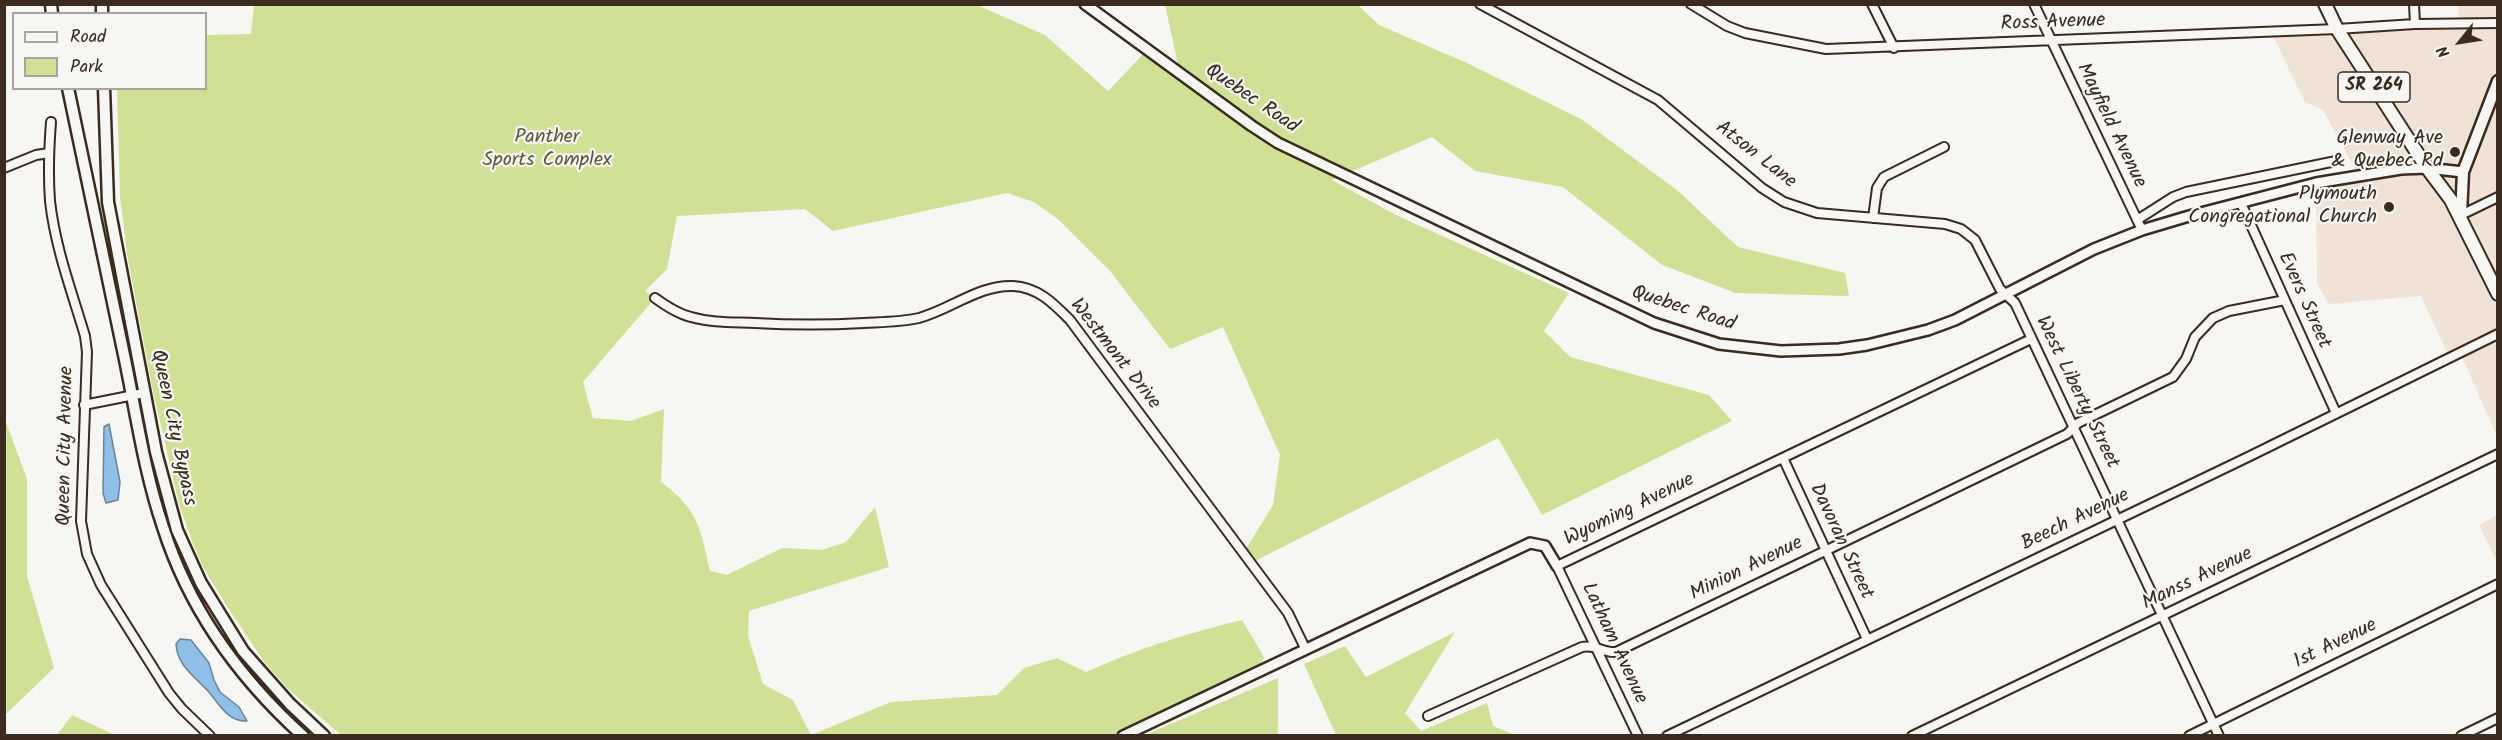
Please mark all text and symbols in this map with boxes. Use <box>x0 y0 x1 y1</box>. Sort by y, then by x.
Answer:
street label: Ross Avenue <box>2000 10 2106 38</box>
legend <box>12 12 207 90</box>
north arrow <box>2430 12 2490 72</box>
text: Road <box>70 23 106 52</box>
text: N <box>2431 41 2457 62</box>
text: Park <box>70 53 103 82</box>
street label: Quebec Road <box>1200 60 1302 140</box>
street label: Mayfield Avenue <box>2069 60 2151 192</box>
road number: SR 264 <box>2338 72 2410 102</box>
street label: Atson Lane <box>1710 117 1800 195</box>
park label: Panther Sports Complex <box>482 127 612 174</box>
place label: Glenway Ave & Quebec Rd <box>2331 128 2443 175</box>
marker: Glenway Ave & Quebec Rd <box>2448 145 2462 159</box>
place label: Plymouth Congregational Church <box>2188 184 2377 231</box>
marker: Plymouth Congregational Church <box>2382 200 2396 214</box>
street label: Evers Street <box>2271 249 2335 353</box>
street label: Quebec Road <box>1628 282 1738 338</box>
street label: Westmont Drive <box>1063 295 1165 415</box>
street label: West Liberty Street <box>2029 313 2123 473</box>
street label: Queen City Bypass <box>144 348 200 508</box>
street label: Queen City Avenue <box>54 366 80 526</box>
street label: Wyoming Avenue <box>1561 469 1699 553</box>
street label: Davoran Street <box>1803 480 1877 604</box>
street label: Beech Avenue <box>2018 485 2134 557</box>
street label: Minion Avenue <box>1687 532 1807 608</box>
street label: Manss Avenue <box>2139 543 2257 617</box>
street label: Latham Avenue <box>1574 580 1652 708</box>
street label: 1st Avenue <box>2291 615 2381 675</box>

